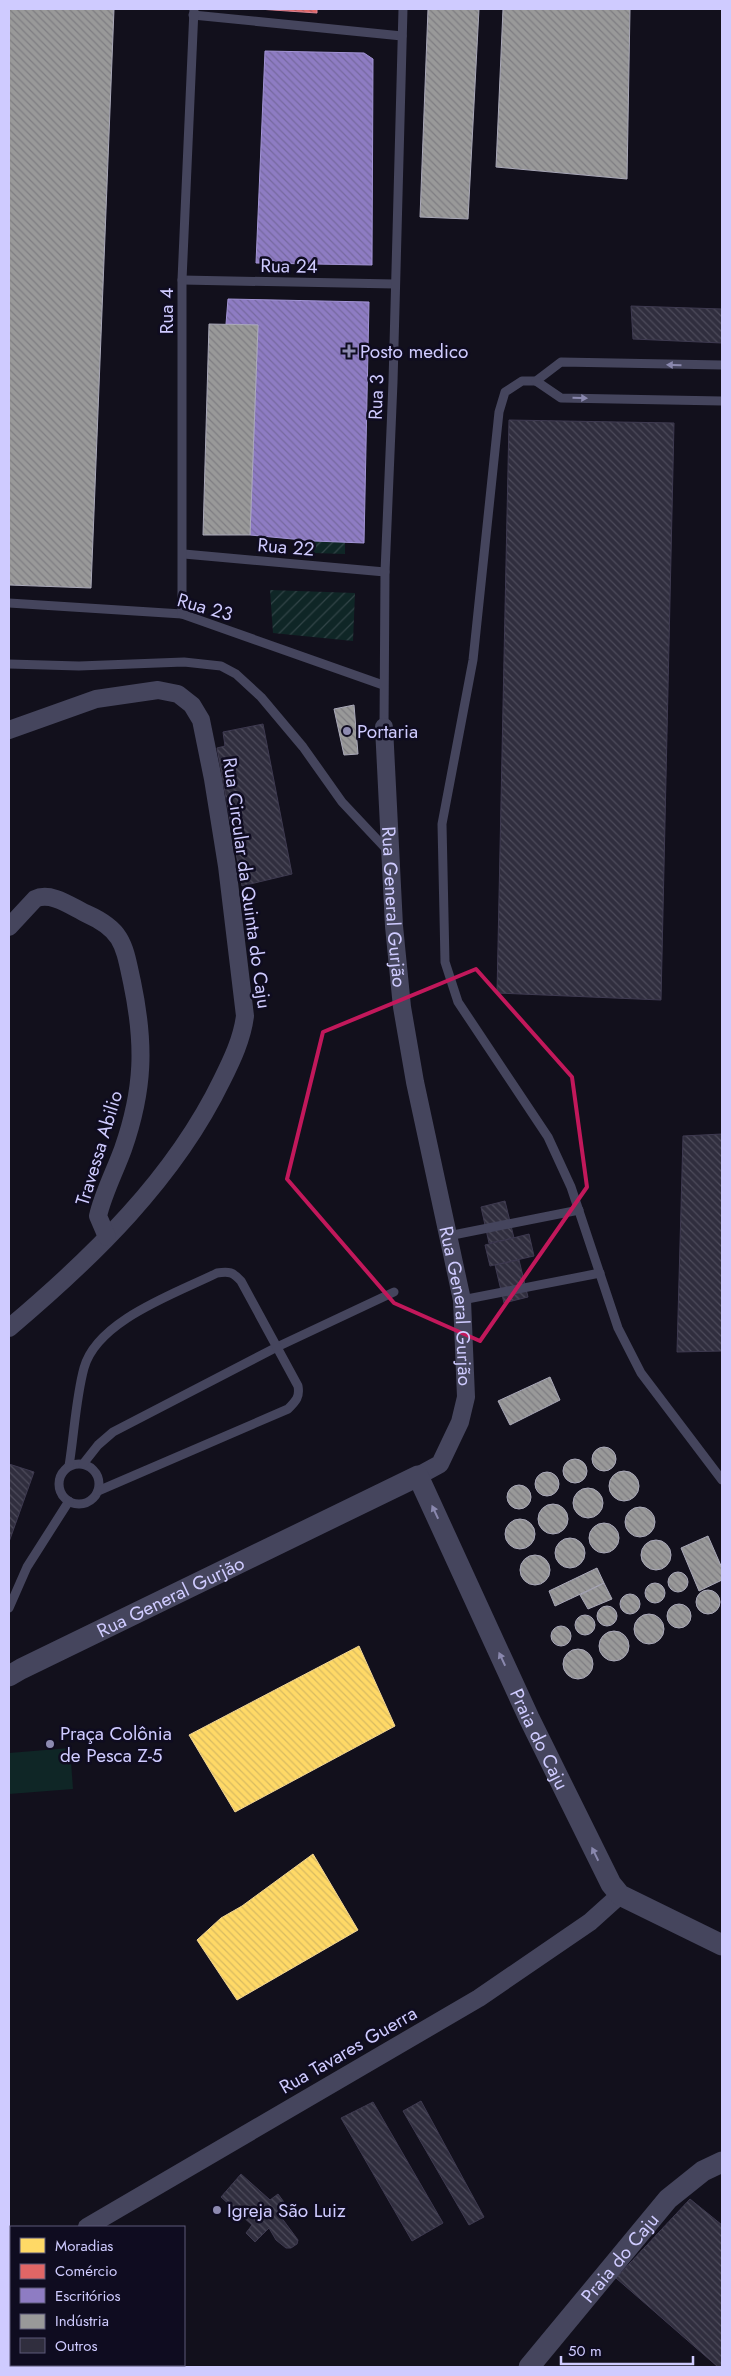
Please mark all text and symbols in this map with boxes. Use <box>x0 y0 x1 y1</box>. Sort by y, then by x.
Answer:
street label: Rua 24 <box>260 252 318 280</box>
street label: Rua 4 <box>153 288 180 334</box>
place label: Posto medico <box>360 338 468 365</box>
marker: Posto medico <box>342 344 356 358</box>
one-way arrow <box>665 360 681 368</box>
street label: Rua 3 <box>362 374 390 420</box>
one-way arrow <box>572 394 588 402</box>
street label: Rua 22 <box>256 531 316 563</box>
street label: Rua 23 <box>174 586 236 628</box>
place label: Portaria <box>357 718 418 745</box>
marker: Portaria <box>341 725 353 737</box>
street label: Rua Circular da Quinta do Caju <box>216 756 278 1010</box>
street label: Rua General Gurjão <box>376 826 413 988</box>
street label: Travessa Abilio <box>69 1087 129 1209</box>
street label: Rua General Gurjão <box>433 1224 479 1386</box>
one-way arrow <box>430 1505 438 1519</box>
street label: Rua General Gurjão <box>92 1549 249 1644</box>
one-way arrow <box>498 1652 506 1666</box>
street label: Praia do Caju <box>504 1684 576 1794</box>
place label: Praça Colônia de Pesca Z-5 <box>60 1720 172 1769</box>
marker: Praça Colônia de Pesca Z-5 <box>44 1738 56 1750</box>
one-way arrow <box>590 1846 599 1861</box>
street label: Rua Tavares Guerra <box>274 2000 422 2100</box>
place label: Igreja São Luiz <box>227 2197 346 2224</box>
marker: Igreja São Luiz <box>211 2204 223 2216</box>
street label: Praia do Caju <box>574 2207 665 2308</box>
legend <box>10 2226 185 2366</box>
text: Moradias <box>55 2235 113 2257</box>
text: Comércio <box>55 2260 117 2282</box>
text: Escritórios <box>55 2285 121 2307</box>
text: Indústria <box>55 2310 109 2332</box>
scale bar <box>561 2334 694 2366</box>
text: Outros <box>55 2335 97 2357</box>
text: 50 m <box>568 2340 602 2362</box>

